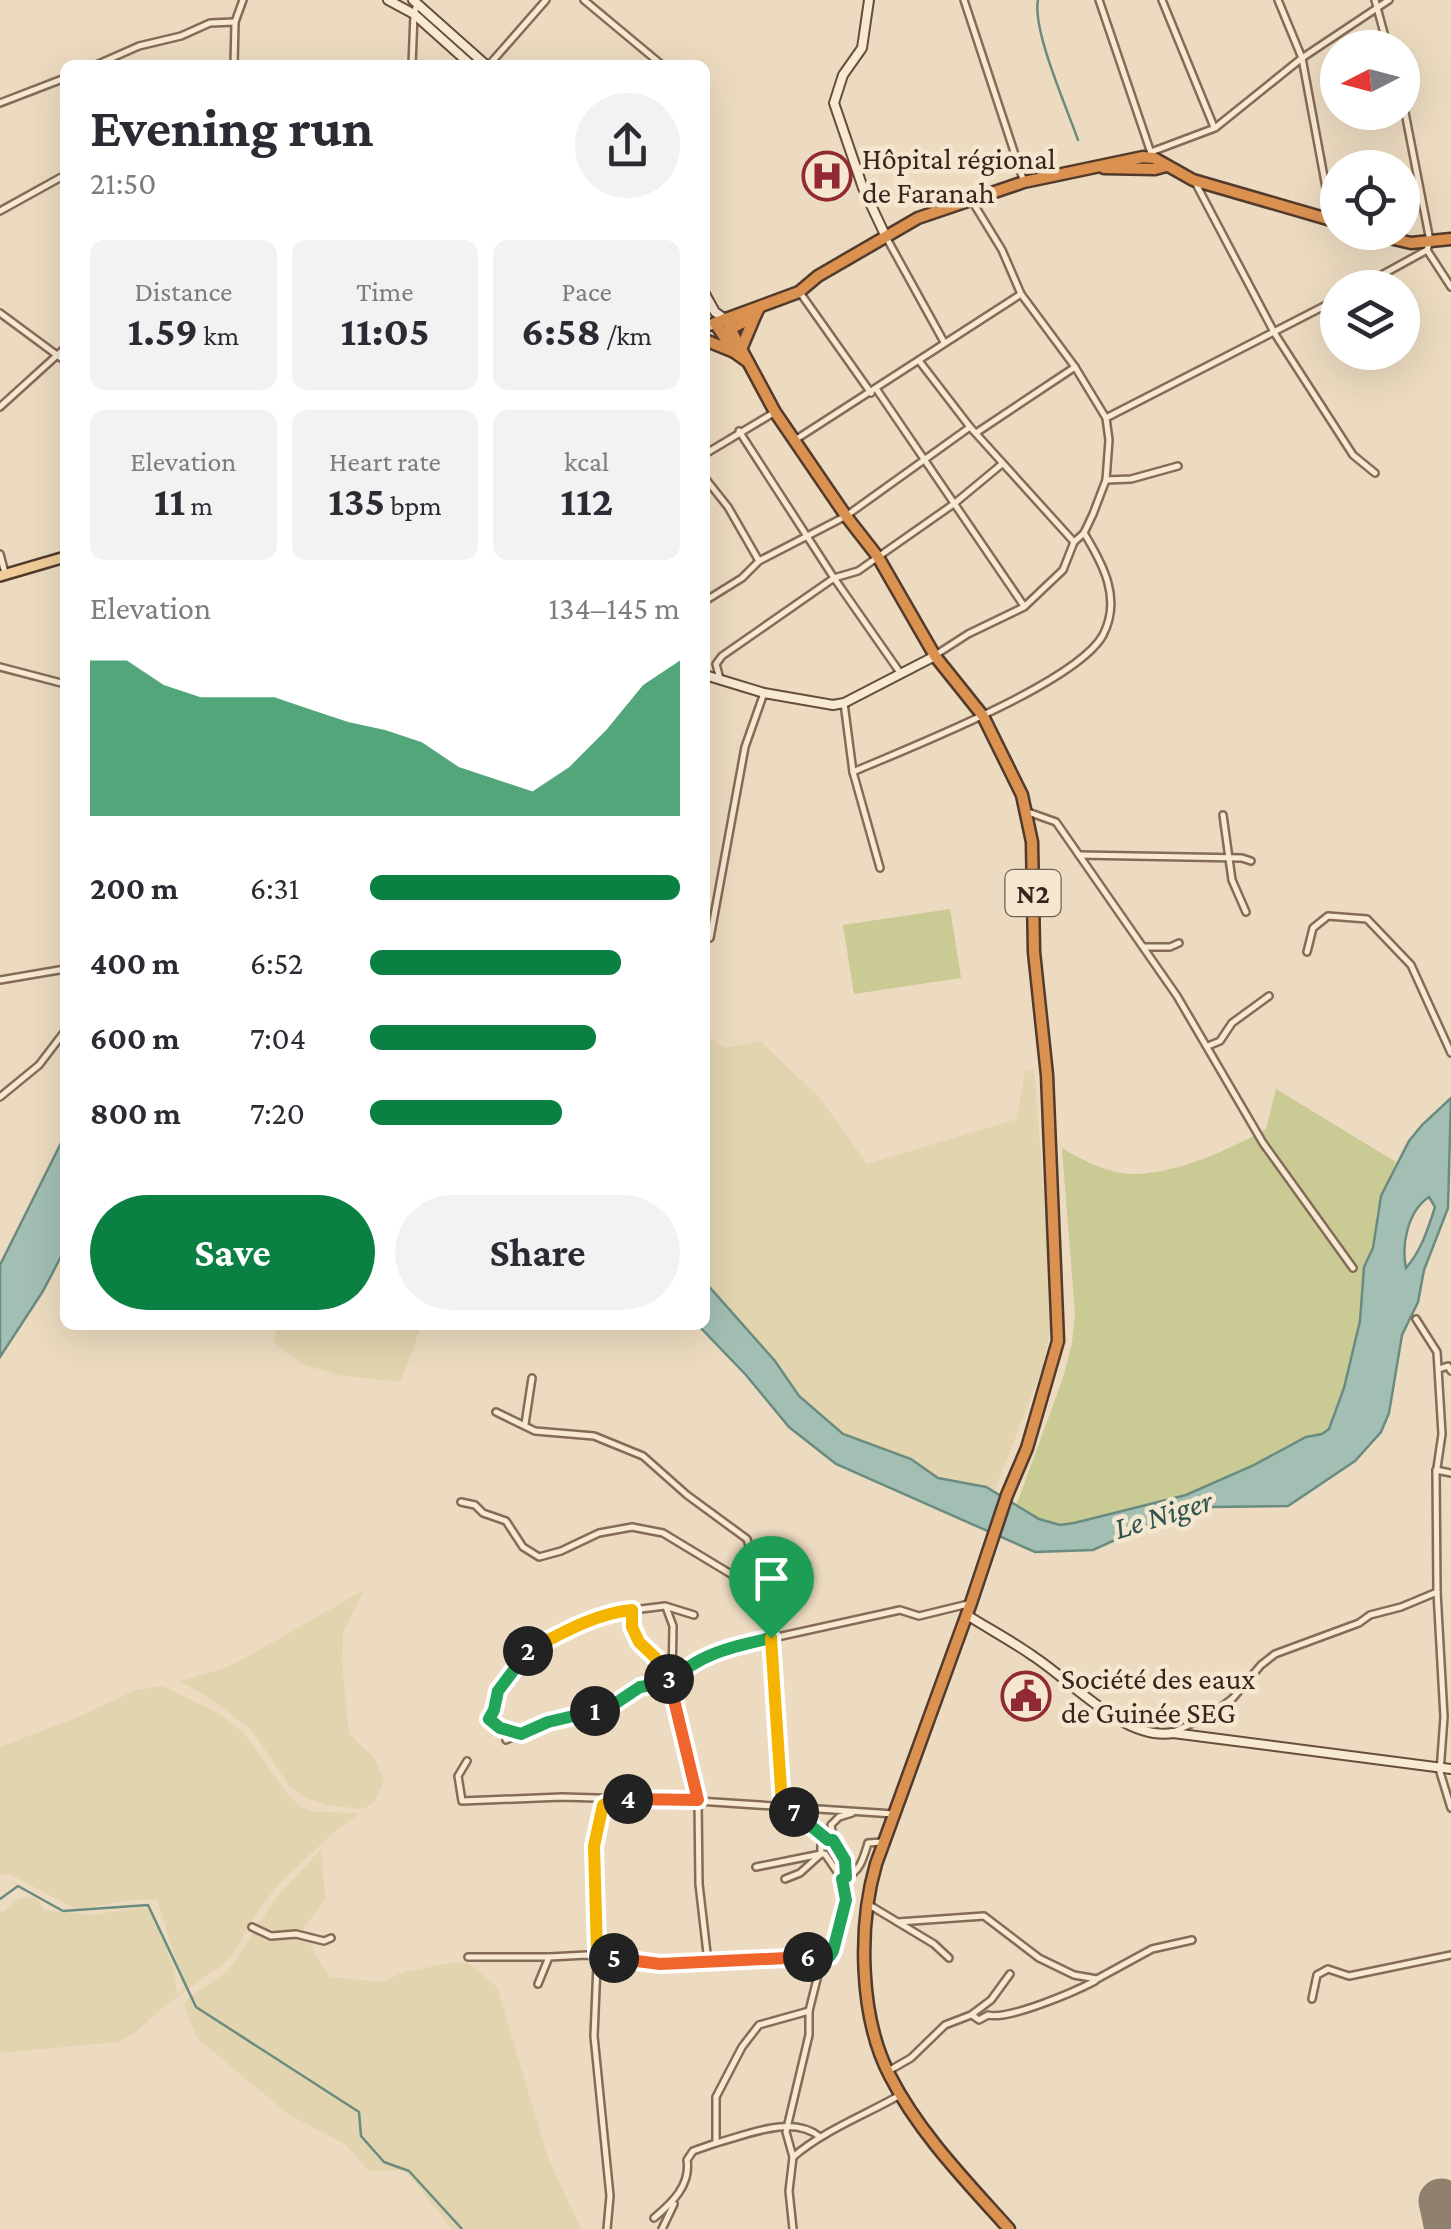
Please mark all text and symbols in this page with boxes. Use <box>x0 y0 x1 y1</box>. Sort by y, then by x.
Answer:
north arrow <box>1320 30 1420 130</box>
map controls <box>1320 30 1420 370</box>
button: share <box>575 93 680 198</box>
text: Evening run <box>90 97 374 158</box>
place label: Hôpital régional de Faranah <box>862 142 1056 209</box>
hospital icon: Hôpital régional de Faranah <box>801 150 853 202</box>
button: locate <box>1320 150 1420 250</box>
text: 21:50 <box>90 165 156 201</box>
button: layers <box>1320 270 1420 370</box>
text: Distance <box>134 276 232 307</box>
text: Time <box>356 276 414 307</box>
text: Pace <box>561 276 612 307</box>
text: 1.59 <box>128 307 198 354</box>
text: 11:05 <box>340 307 430 354</box>
text: 6:58 <box>521 307 601 354</box>
text: km <box>198 320 239 351</box>
text: /km <box>601 320 652 351</box>
text: Elevation <box>130 446 236 477</box>
text: Heart rate <box>329 446 441 477</box>
text: kcal <box>564 446 609 477</box>
text: 11 <box>154 477 185 524</box>
text: 135 <box>328 477 385 524</box>
text: 112 <box>560 477 613 524</box>
text: m <box>185 490 213 521</box>
text: bpm <box>385 490 442 521</box>
text: Elevation <box>90 590 211 626</box>
text: 134–145 m <box>549 590 680 626</box>
text: 200 m <box>90 870 178 906</box>
text: 6:31 <box>250 870 299 906</box>
road number: N2 <box>1006 870 1060 916</box>
text: 400 m <box>90 945 179 981</box>
text: 6:52 <box>250 945 303 981</box>
text: 600 m <box>90 1020 180 1056</box>
text: 7:04 <box>250 1020 306 1056</box>
text: 800 m <box>90 1095 181 1131</box>
text: 7:20 <box>250 1095 305 1131</box>
button: Save <box>90 1195 375 1310</box>
button: Share <box>395 1195 680 1310</box>
water label: Le Niger <box>1109 1482 1217 1546</box>
pin <box>729 1536 814 1639</box>
icon: arrive <box>744 1551 799 1606</box>
pin: 2 <box>503 1626 553 1676</box>
text: 2 <box>521 1635 535 1666</box>
pin: 3 <box>644 1654 694 1704</box>
place label: Société des eaux de Guinée SEG <box>1061 1662 1255 1729</box>
text: 3 <box>662 1663 676 1694</box>
public building icon: Société des eaux de Guinée SEG <box>1000 1670 1052 1722</box>
pin: 1 <box>570 1686 620 1736</box>
text: 1 <box>590 1695 600 1726</box>
pin: 4 <box>603 1774 653 1824</box>
text: 4 <box>620 1783 636 1814</box>
pin: 7 <box>769 1787 819 1837</box>
text: 7 <box>787 1796 801 1827</box>
pin: 6 <box>783 1932 833 1982</box>
pin: 5 <box>589 1933 639 1983</box>
text: 6 <box>800 1941 816 1972</box>
text: 5 <box>607 1942 621 1973</box>

